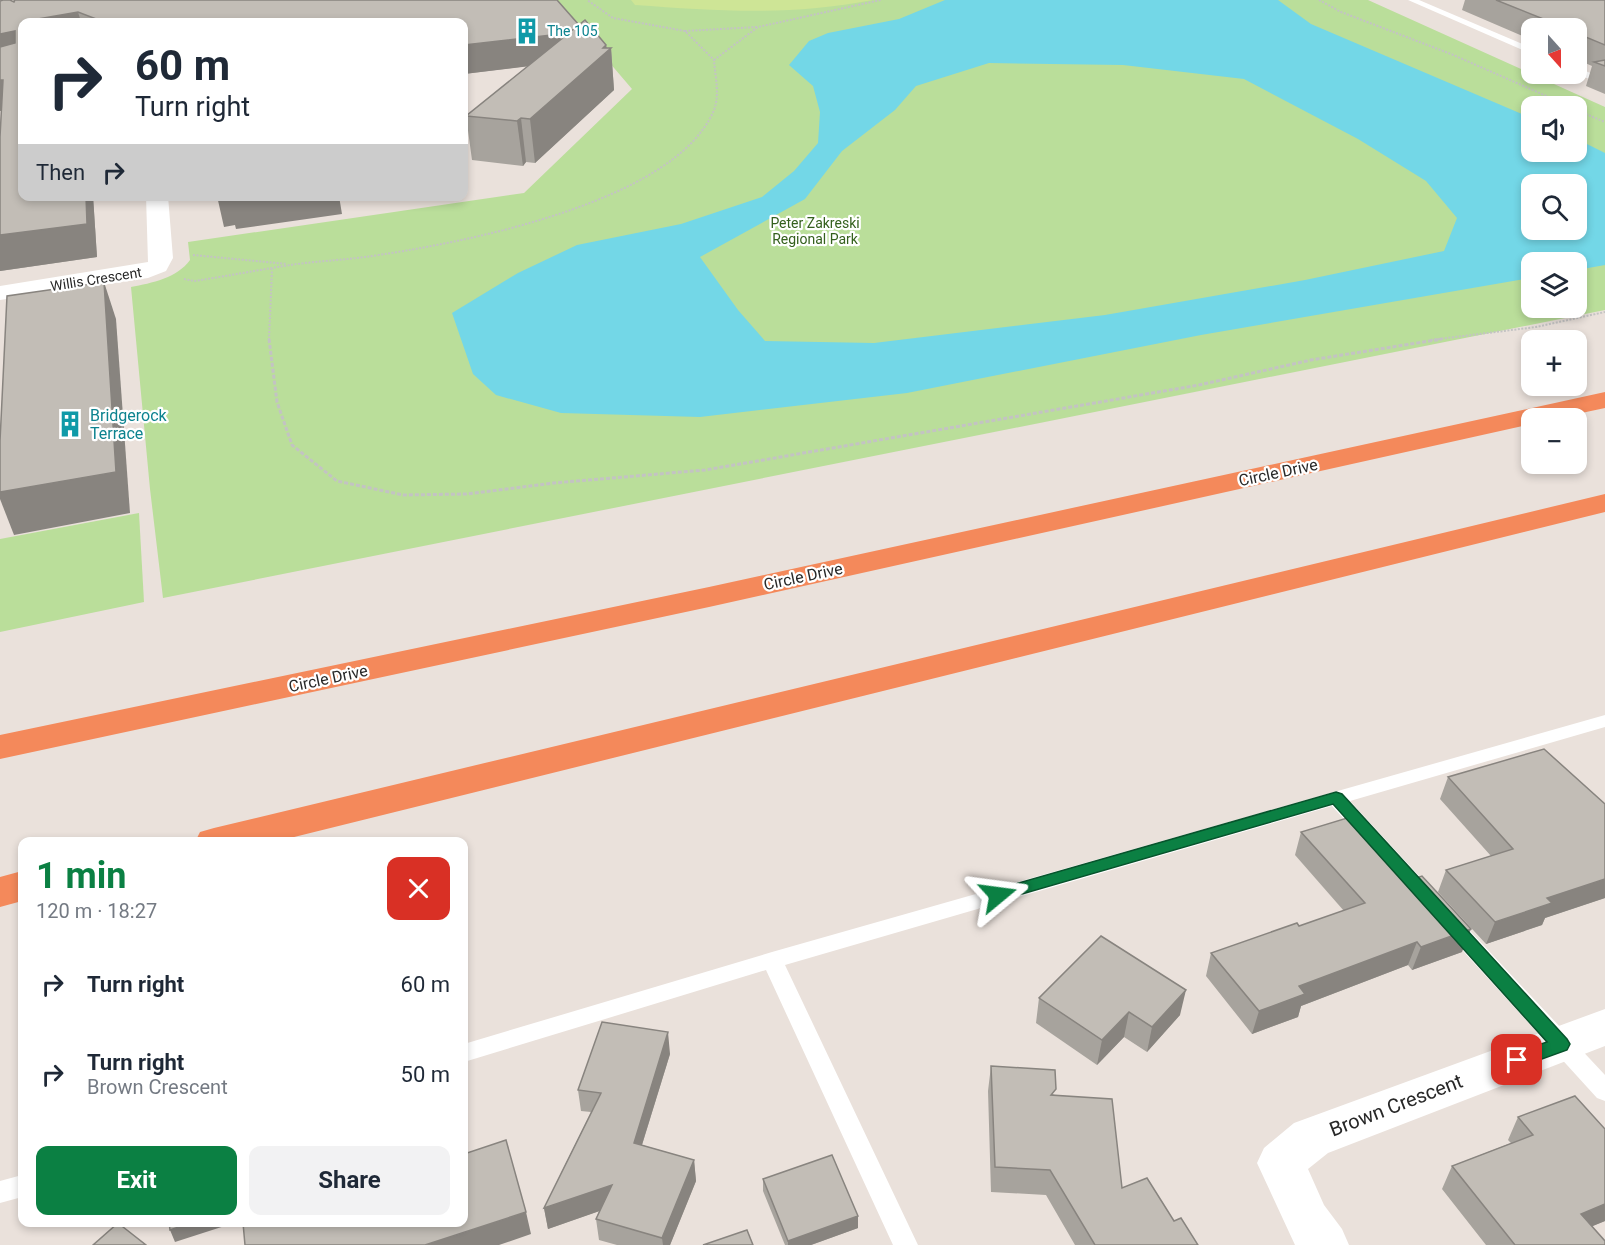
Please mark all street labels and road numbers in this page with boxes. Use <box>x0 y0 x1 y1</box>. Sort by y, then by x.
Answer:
street label: Willis Crescent <box>49 264 143 294</box>
street label: Circle Drive <box>1237 455 1319 490</box>
street label: Circle Drive <box>762 559 844 594</box>
street label: Circle Drive <box>287 661 369 696</box>
street label: Brown Crescent <box>1326 1069 1466 1141</box>

